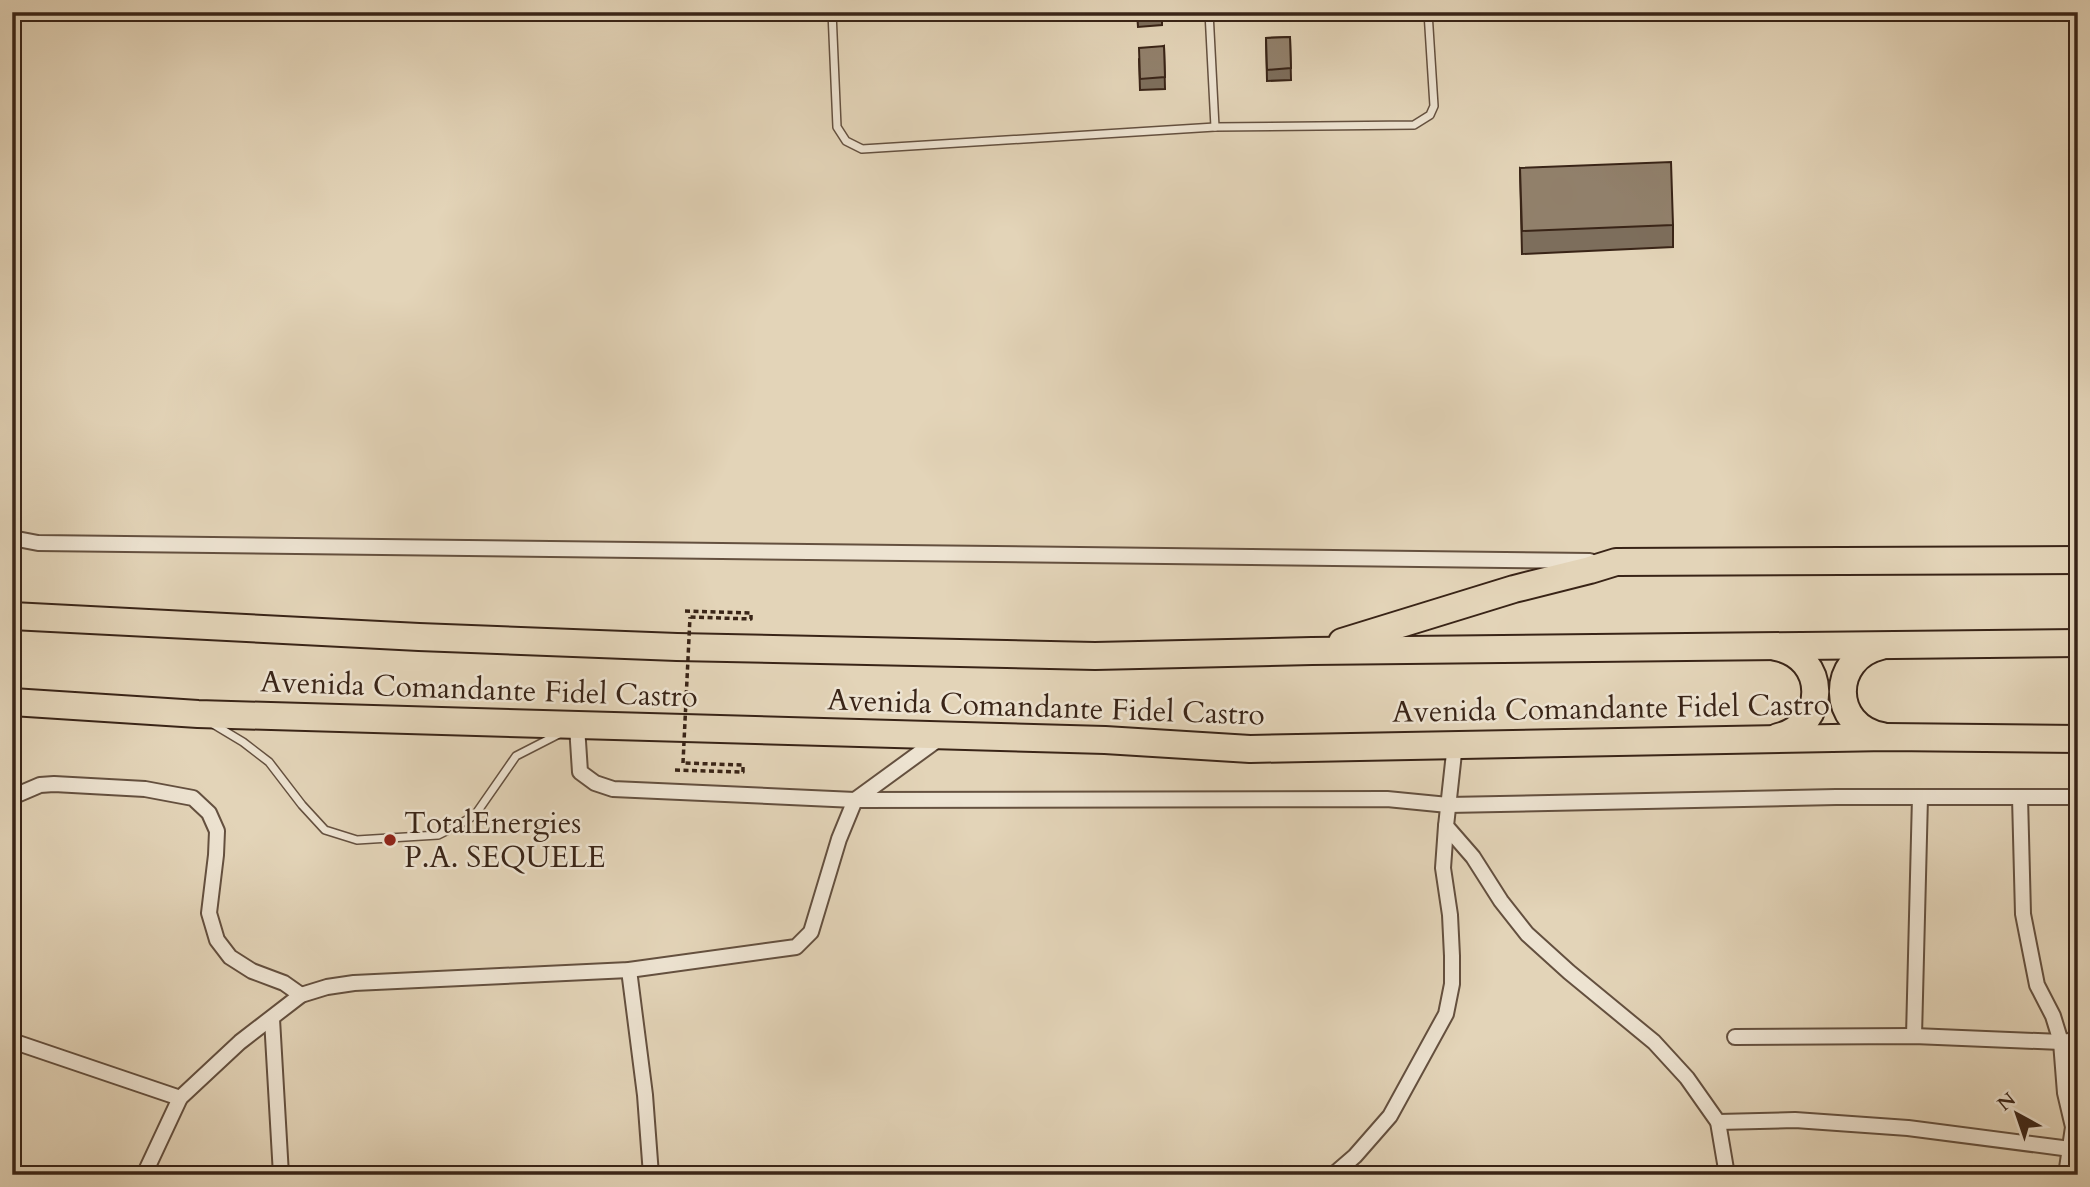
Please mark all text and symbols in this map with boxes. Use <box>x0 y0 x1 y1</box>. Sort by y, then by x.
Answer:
street label: Avenida Comandante Fidel Castro <box>260 661 698 718</box>
street label: Avenida Comandante Fidel Castro <box>827 679 1265 736</box>
street label: Avenida Comandante Fidel Castro <box>1392 684 1830 733</box>
place label: TotalEnergies P.A. SEQUELE <box>404 803 605 878</box>
marker: TotalEnergies P.A. SEQUELE <box>382 832 398 848</box>
north arrow <box>1982 1078 2052 1148</box>
text: N <box>1992 1086 2022 1117</box>

